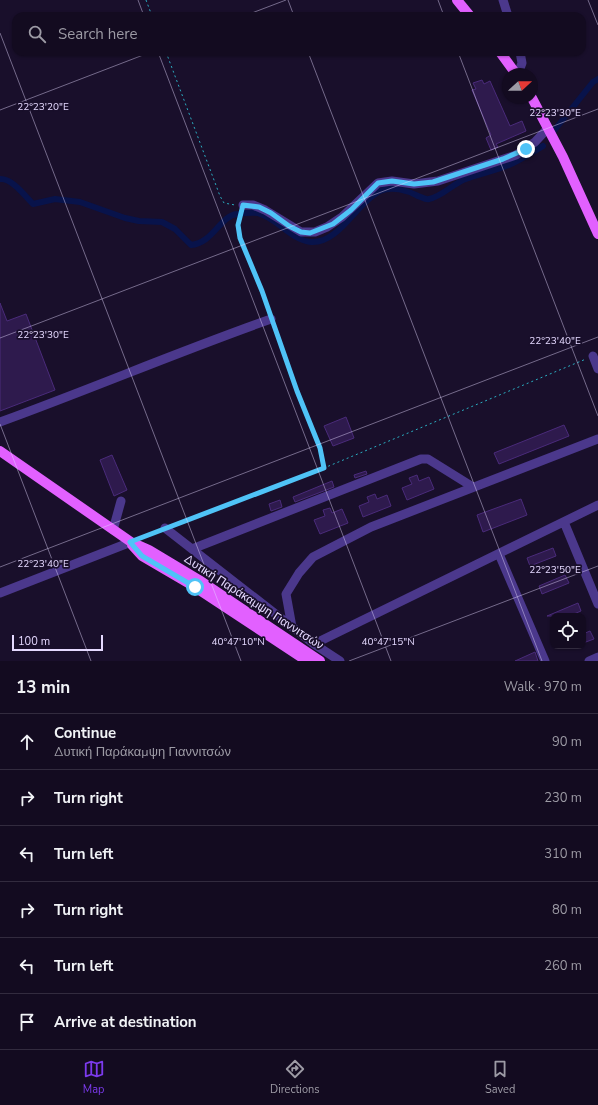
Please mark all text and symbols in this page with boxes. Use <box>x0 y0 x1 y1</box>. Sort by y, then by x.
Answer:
search box <box>12 12 586 56</box>
icon: search <box>26 23 48 45</box>
text: Search here <box>58 24 138 44</box>
north arrow <box>502 68 538 104</box>
text: 22°23'20"E <box>17 100 69 114</box>
text: 22°23'30"E <box>529 106 581 120</box>
route end <box>517 140 535 158</box>
text: 22°23'30"E <box>17 328 69 342</box>
text: 22°23'40"E <box>529 334 581 348</box>
street label: Δυτική Παράκαμψη Γιαννιτσών <box>181 551 327 653</box>
text: 22°23'40"E <box>17 557 69 571</box>
text: 22°23'50"E <box>529 563 581 577</box>
route start <box>186 578 204 596</box>
map controls <box>550 613 586 649</box>
button: locate <box>550 613 586 649</box>
scale bar <box>12 633 103 652</box>
text: 100 m <box>18 634 50 649</box>
text: 40°47'10"N <box>211 635 265 649</box>
text: 40°47'15"N <box>361 635 415 649</box>
text: 13 min <box>16 676 70 699</box>
text: Walk · 970 m <box>504 678 582 696</box>
text: Continue <box>54 723 116 743</box>
icon: ahead <box>16 731 38 753</box>
text: 90 m <box>552 733 582 751</box>
text: Δυτική Παράκαμψη Γιαννιτσών <box>54 743 231 761</box>
icon: right <box>16 787 38 809</box>
text: Turn right <box>54 788 123 808</box>
text: 230 m <box>544 789 582 807</box>
icon: left <box>16 843 38 865</box>
text: Turn left <box>54 844 113 864</box>
text: 310 m <box>544 845 582 863</box>
icon: right <box>16 899 38 921</box>
text: Turn right <box>54 900 123 920</box>
text: 80 m <box>552 901 582 919</box>
icon: left <box>16 955 38 977</box>
text: Turn left <box>54 956 113 976</box>
text: 260 m <box>544 957 582 975</box>
icon: arrive <box>16 1011 38 1033</box>
text: Arrive at destination <box>54 1012 197 1032</box>
tab: Map <box>83 1058 105 1097</box>
tab: Directions <box>270 1058 320 1097</box>
tab: Saved <box>485 1058 515 1097</box>

